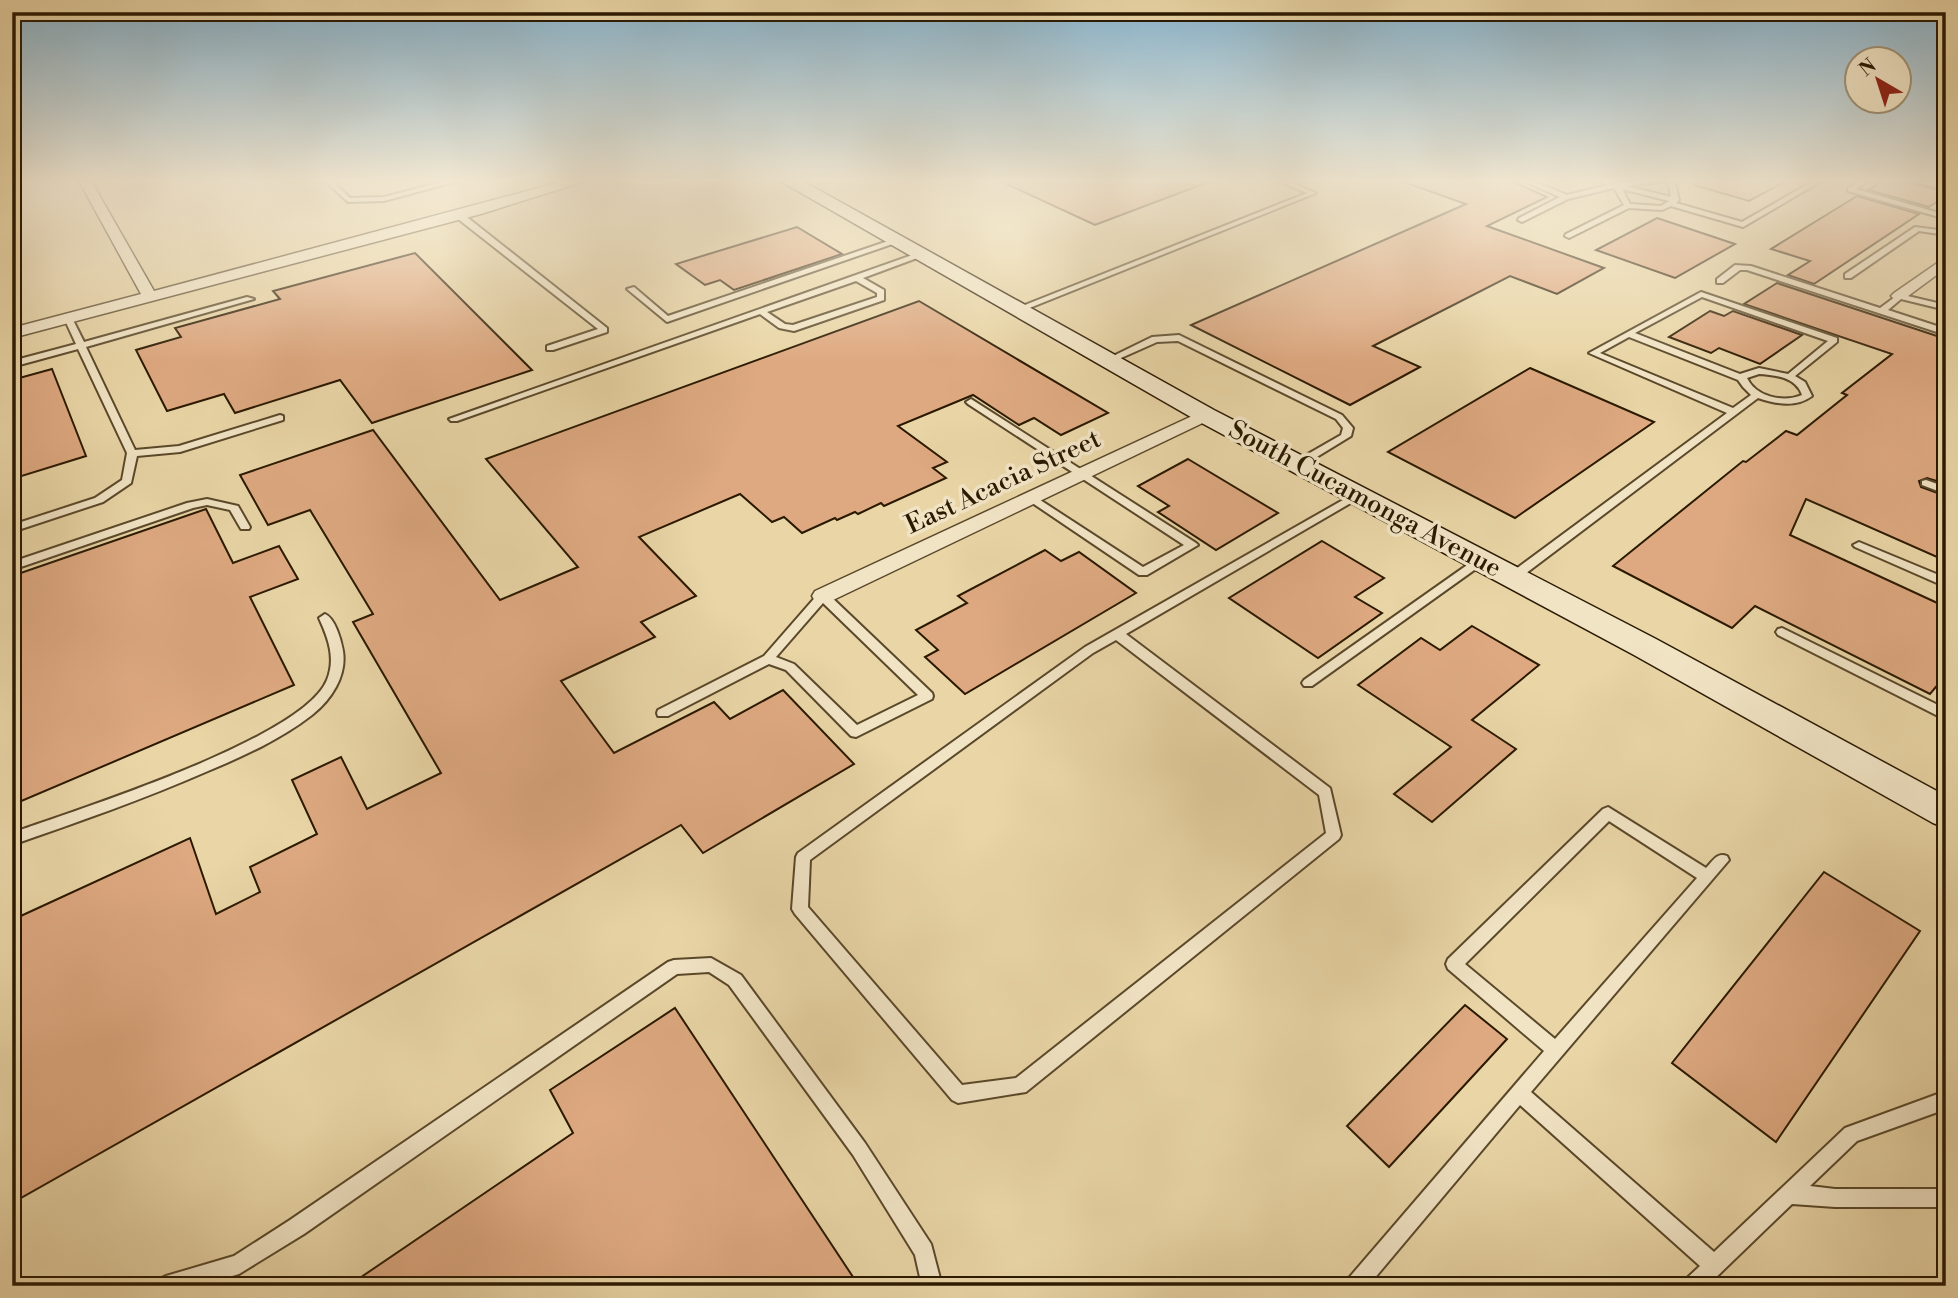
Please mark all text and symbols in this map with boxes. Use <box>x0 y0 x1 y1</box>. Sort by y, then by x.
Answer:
north arrow <box>1842 46 1912 116</box>
text: N <box>1855 54 1881 82</box>
street label: South Cucamonga Avenue <box>1223 413 1507 585</box>
street label: East Acacia Street <box>900 423 1106 541</box>

